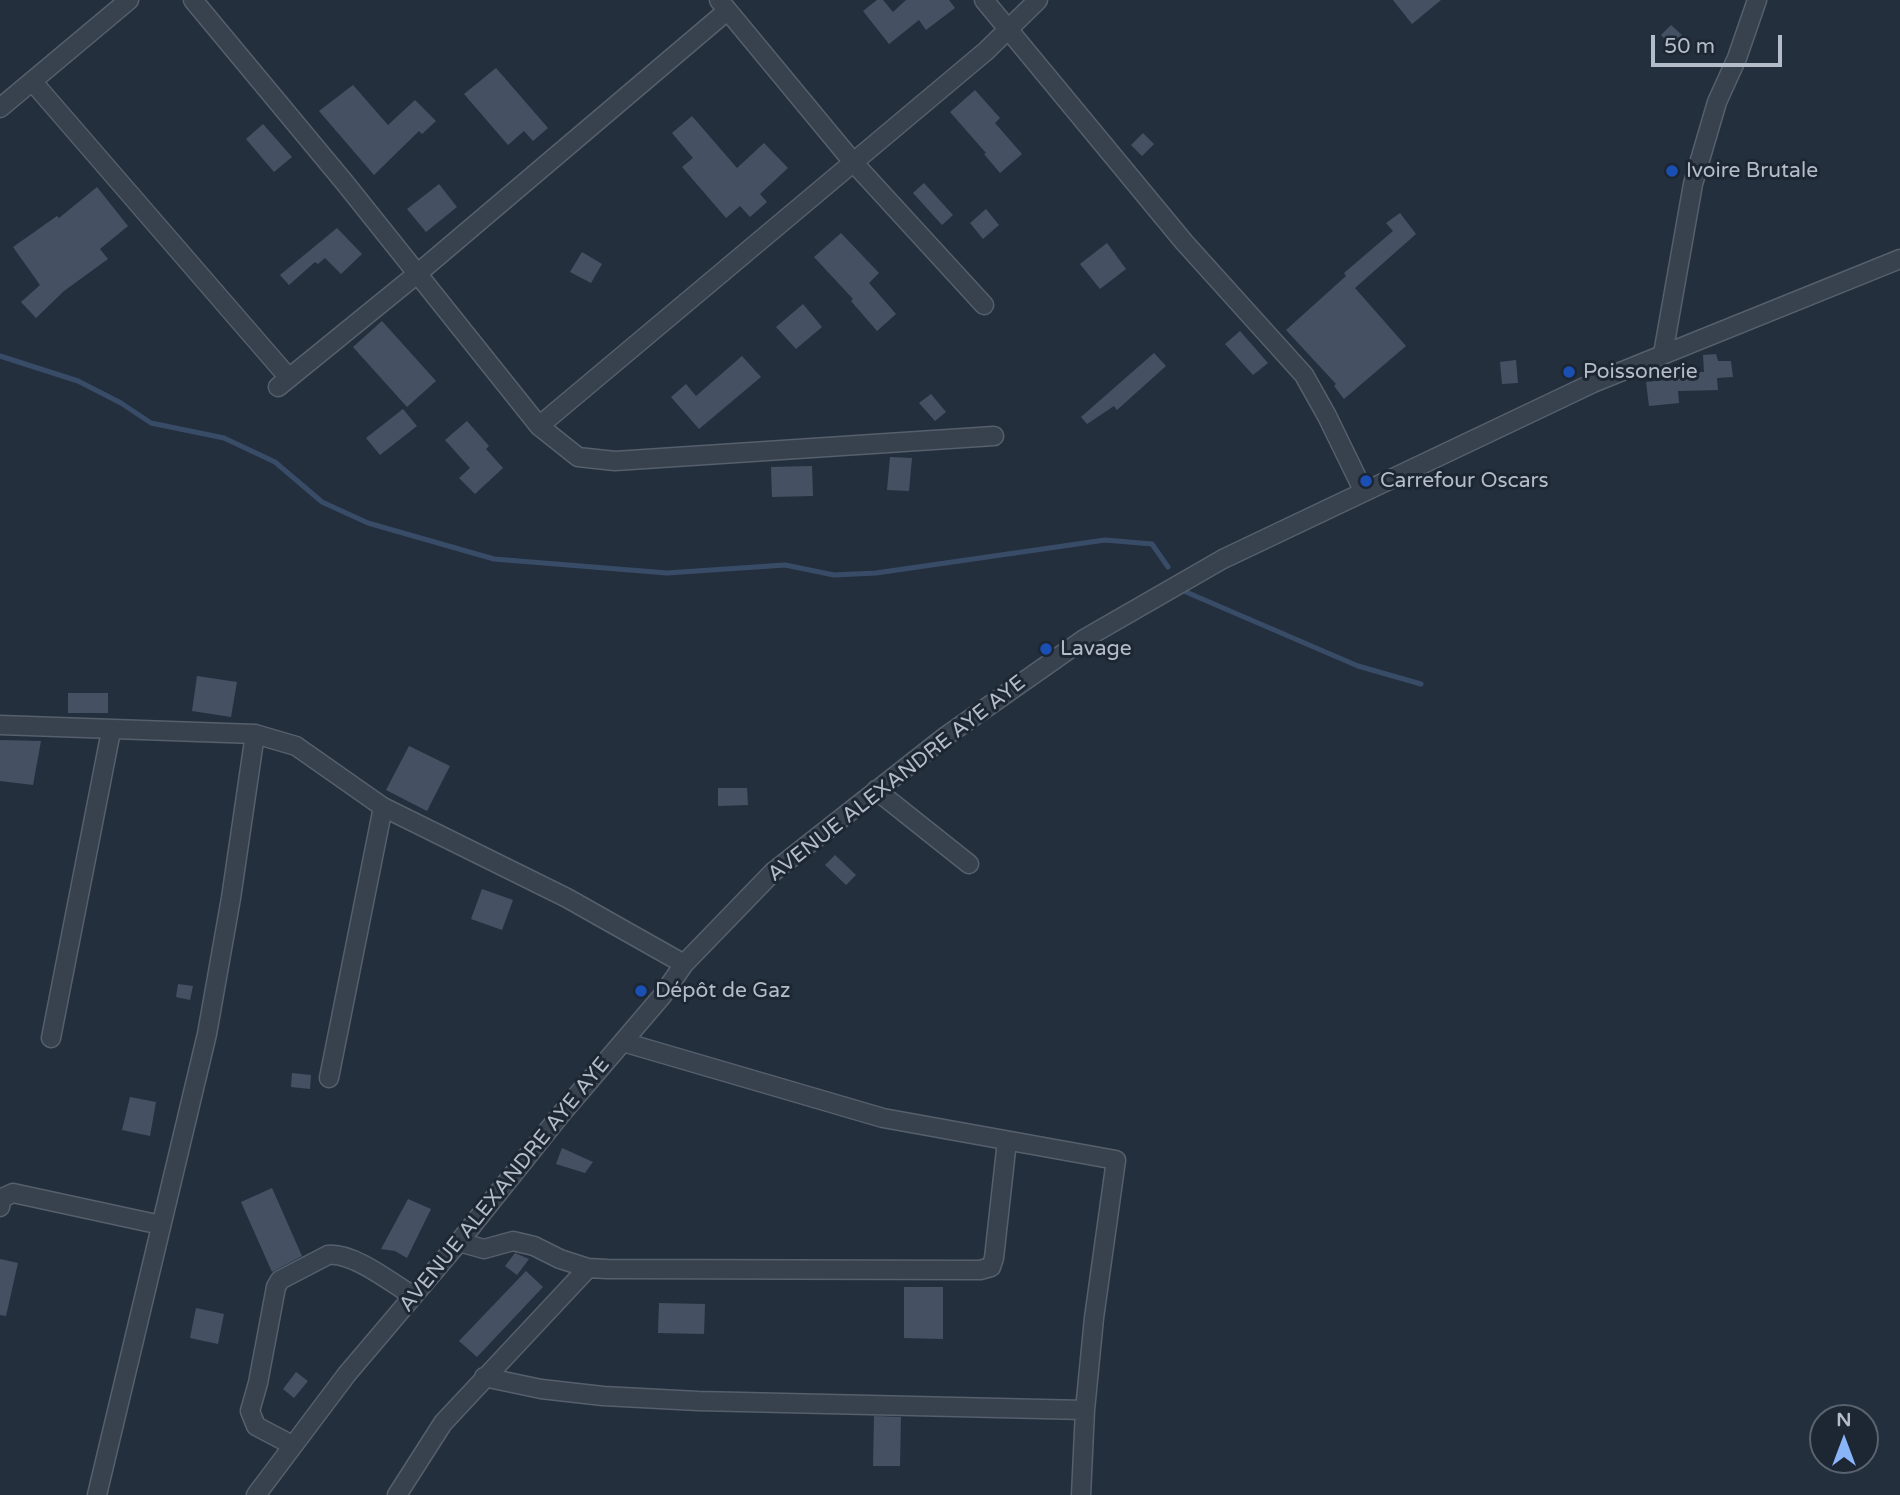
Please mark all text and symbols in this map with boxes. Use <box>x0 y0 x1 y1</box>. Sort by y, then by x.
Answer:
scale bar <box>1655 21 1786 65</box>
text: 50 m <box>1664 34 1715 59</box>
place label: Ivoire Brutale <box>1686 158 1818 184</box>
marker: Ivoire Brutale <box>1664 163 1680 179</box>
place label: Poissonerie <box>1583 359 1698 385</box>
marker: Poissonerie <box>1561 364 1577 380</box>
place label: Carrefour Oscars <box>1380 468 1549 494</box>
marker: Carrefour Oscars <box>1358 473 1374 489</box>
place label: Lavage <box>1060 636 1132 662</box>
marker: Lavage <box>1038 641 1054 657</box>
street label: AVENUE ALEXANDRE AYE AYE <box>763 670 1031 888</box>
place label: Dépôt de Gaz <box>655 978 790 1004</box>
marker: Dépôt de Gaz <box>633 983 649 999</box>
street label: AVENUE ALEXANDRE AYE AYE <box>394 1053 616 1317</box>
north arrow <box>1809 1404 1879 1474</box>
text: N <box>1836 1409 1852 1431</box>

